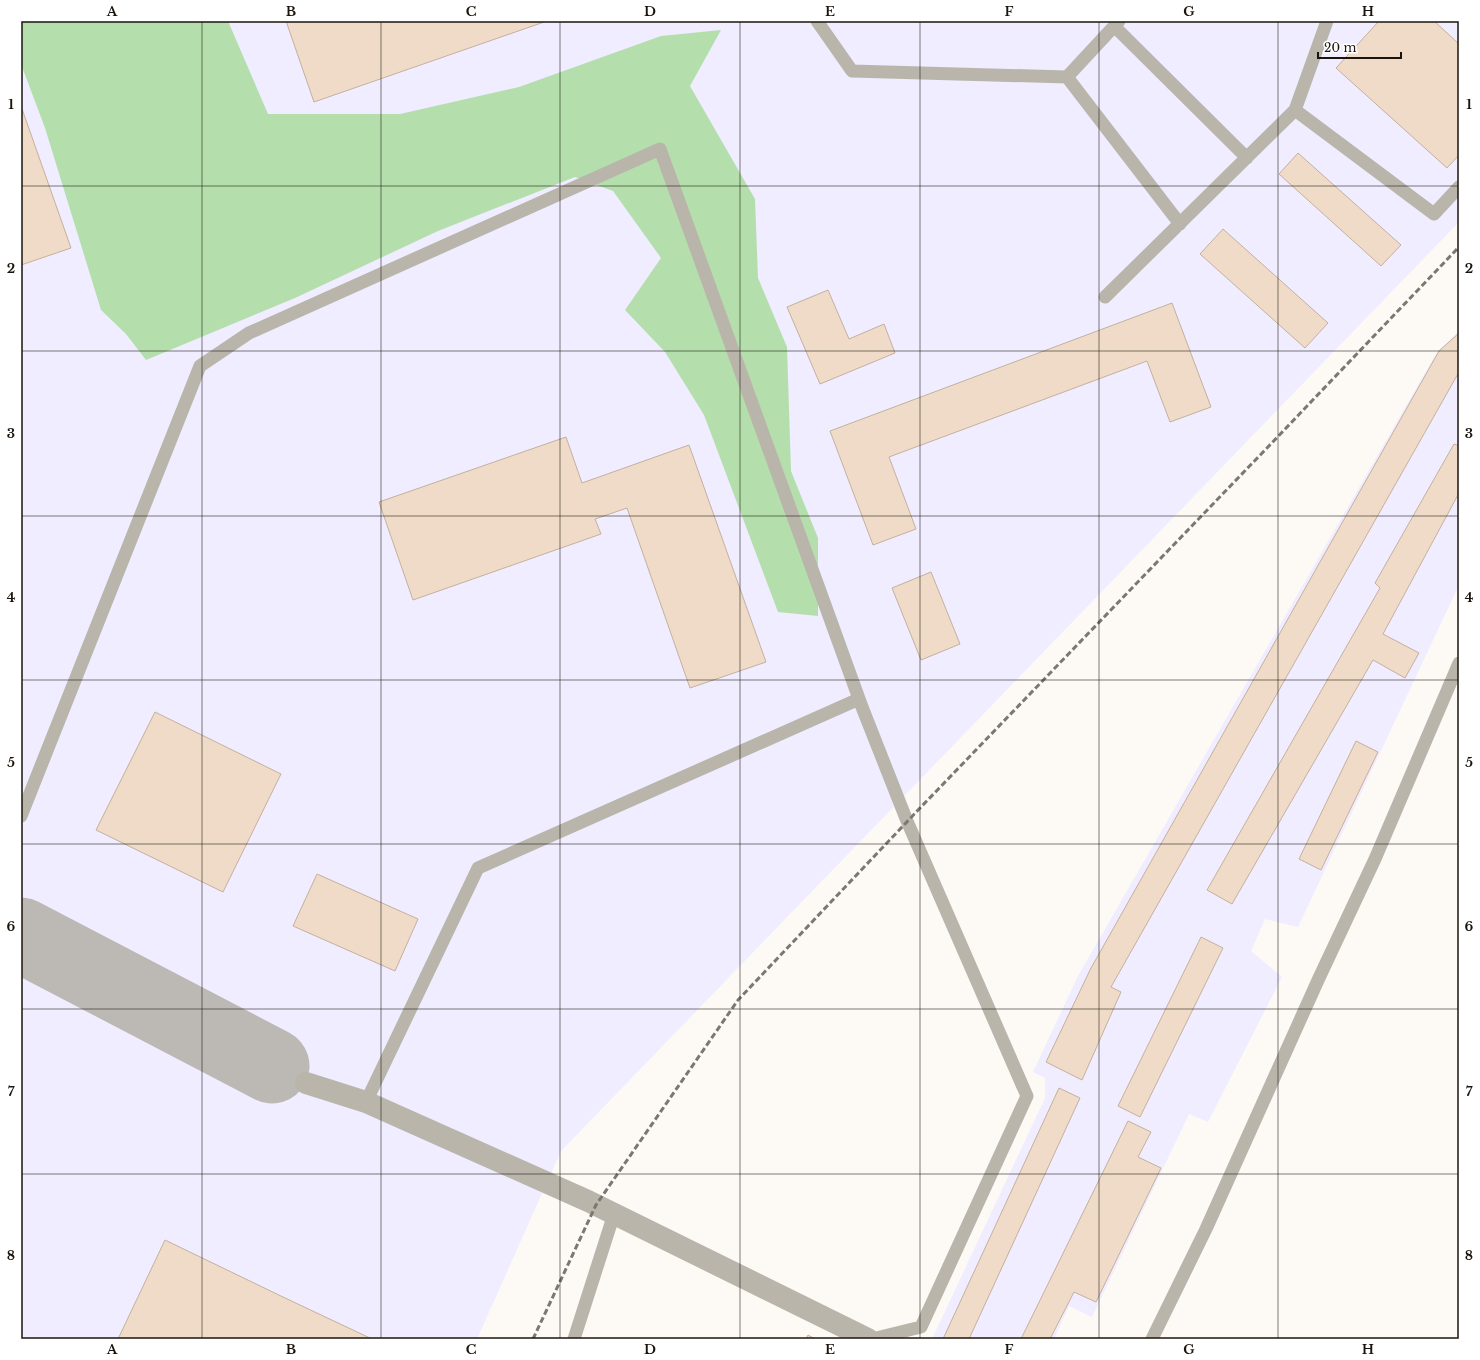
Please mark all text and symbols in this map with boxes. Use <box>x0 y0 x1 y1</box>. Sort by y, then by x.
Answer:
text: A <box>106 3 118 20</box>
text: B <box>286 3 296 20</box>
text: C <box>466 3 477 20</box>
text: D <box>644 3 656 20</box>
text: E <box>825 3 835 20</box>
text: F <box>1005 3 1014 20</box>
text: G <box>1183 3 1195 20</box>
text: H <box>1362 3 1374 20</box>
scale bar <box>1318 34 1401 60</box>
text: 20 m <box>1324 40 1356 55</box>
text: 1 <box>8 96 14 113</box>
text: 1 <box>1466 96 1472 113</box>
text: 2 <box>7 260 15 277</box>
text: 2 <box>1465 260 1473 277</box>
text: 3 <box>7 425 15 442</box>
text: 3 <box>1465 425 1473 442</box>
text: 4 <box>7 589 16 606</box>
text: 4 <box>1465 589 1474 606</box>
text: 5 <box>7 754 15 771</box>
text: 5 <box>1465 754 1473 771</box>
text: 6 <box>7 918 16 935</box>
text: 6 <box>1465 918 1474 935</box>
text: 7 <box>8 1083 15 1100</box>
text: 7 <box>1466 1083 1473 1100</box>
text: 8 <box>7 1247 15 1264</box>
text: 8 <box>1465 1247 1473 1264</box>
text: A <box>106 1341 118 1358</box>
text: B <box>286 1341 296 1358</box>
text: C <box>466 1341 477 1358</box>
text: D <box>644 1341 656 1358</box>
text: E <box>825 1341 835 1358</box>
text: F <box>1005 1341 1014 1358</box>
text: G <box>1183 1341 1195 1358</box>
text: H <box>1362 1341 1374 1358</box>

